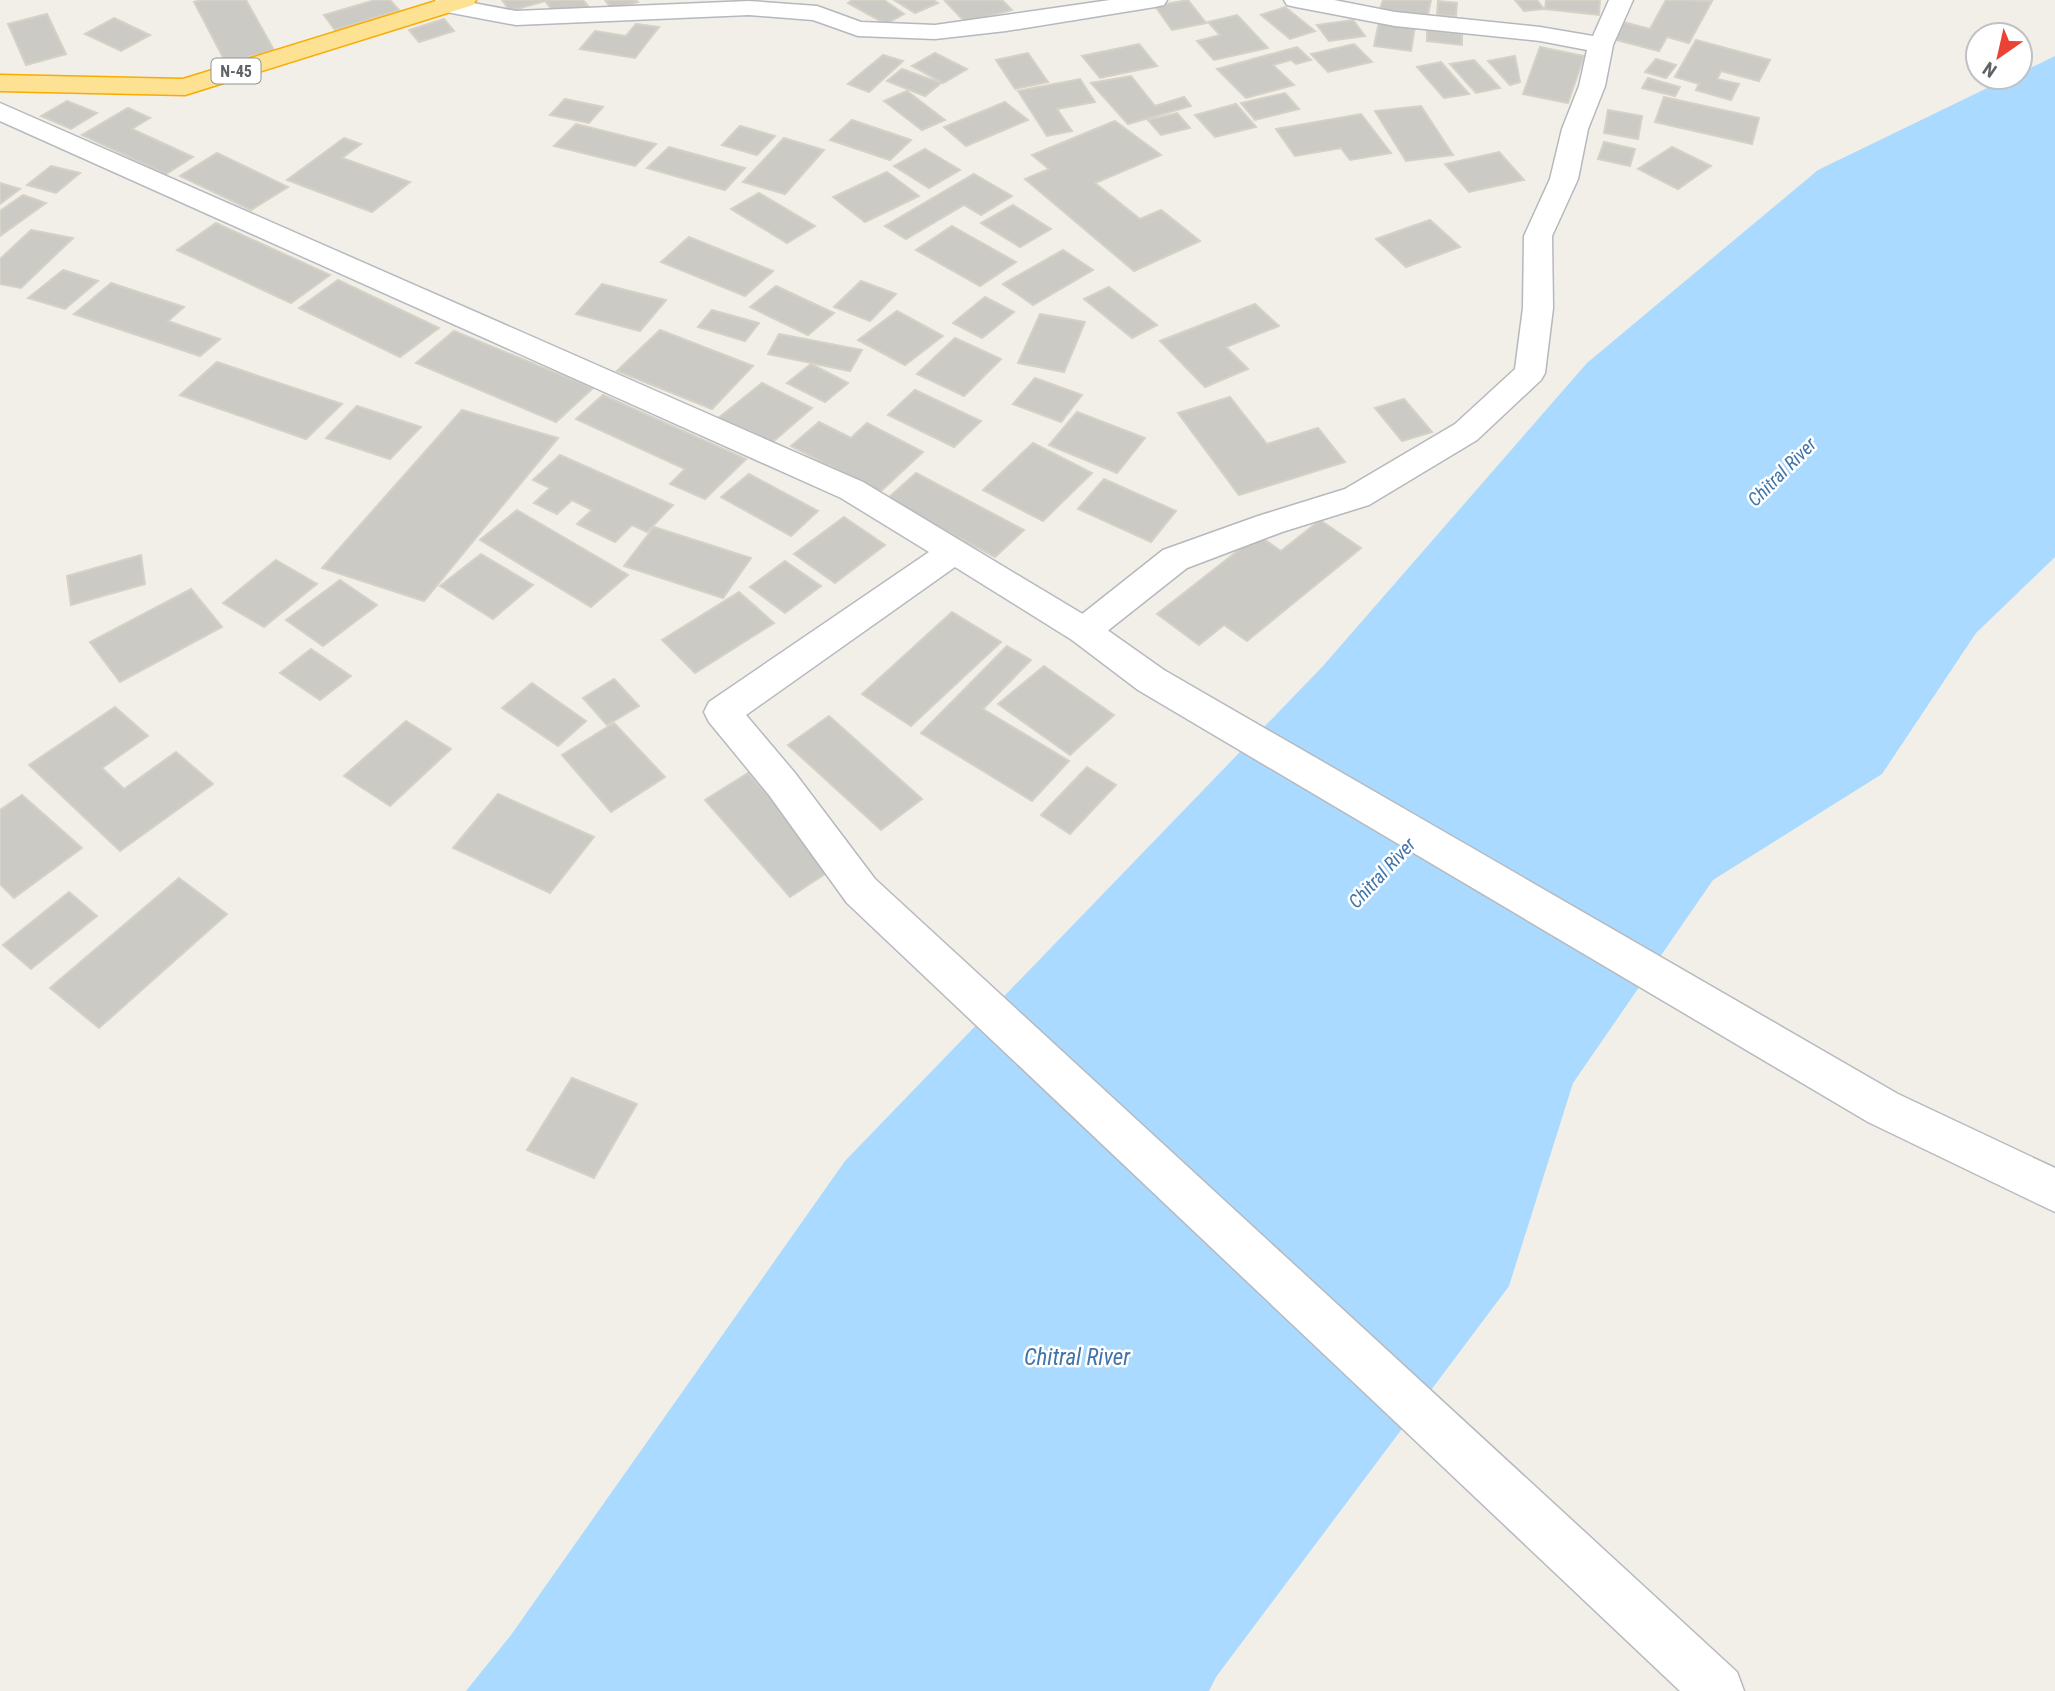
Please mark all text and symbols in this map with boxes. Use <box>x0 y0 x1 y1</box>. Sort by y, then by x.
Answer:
north arrow <box>1964 21 2034 91</box>
text: N <box>1979 57 2001 82</box>
road number: N-45 <box>212 58 260 83</box>
water label: Chitral River <box>1743 433 1821 511</box>
water label: Chitral River <box>1344 833 1421 913</box>
water label: Chitral River <box>1024 1344 1131 1371</box>

